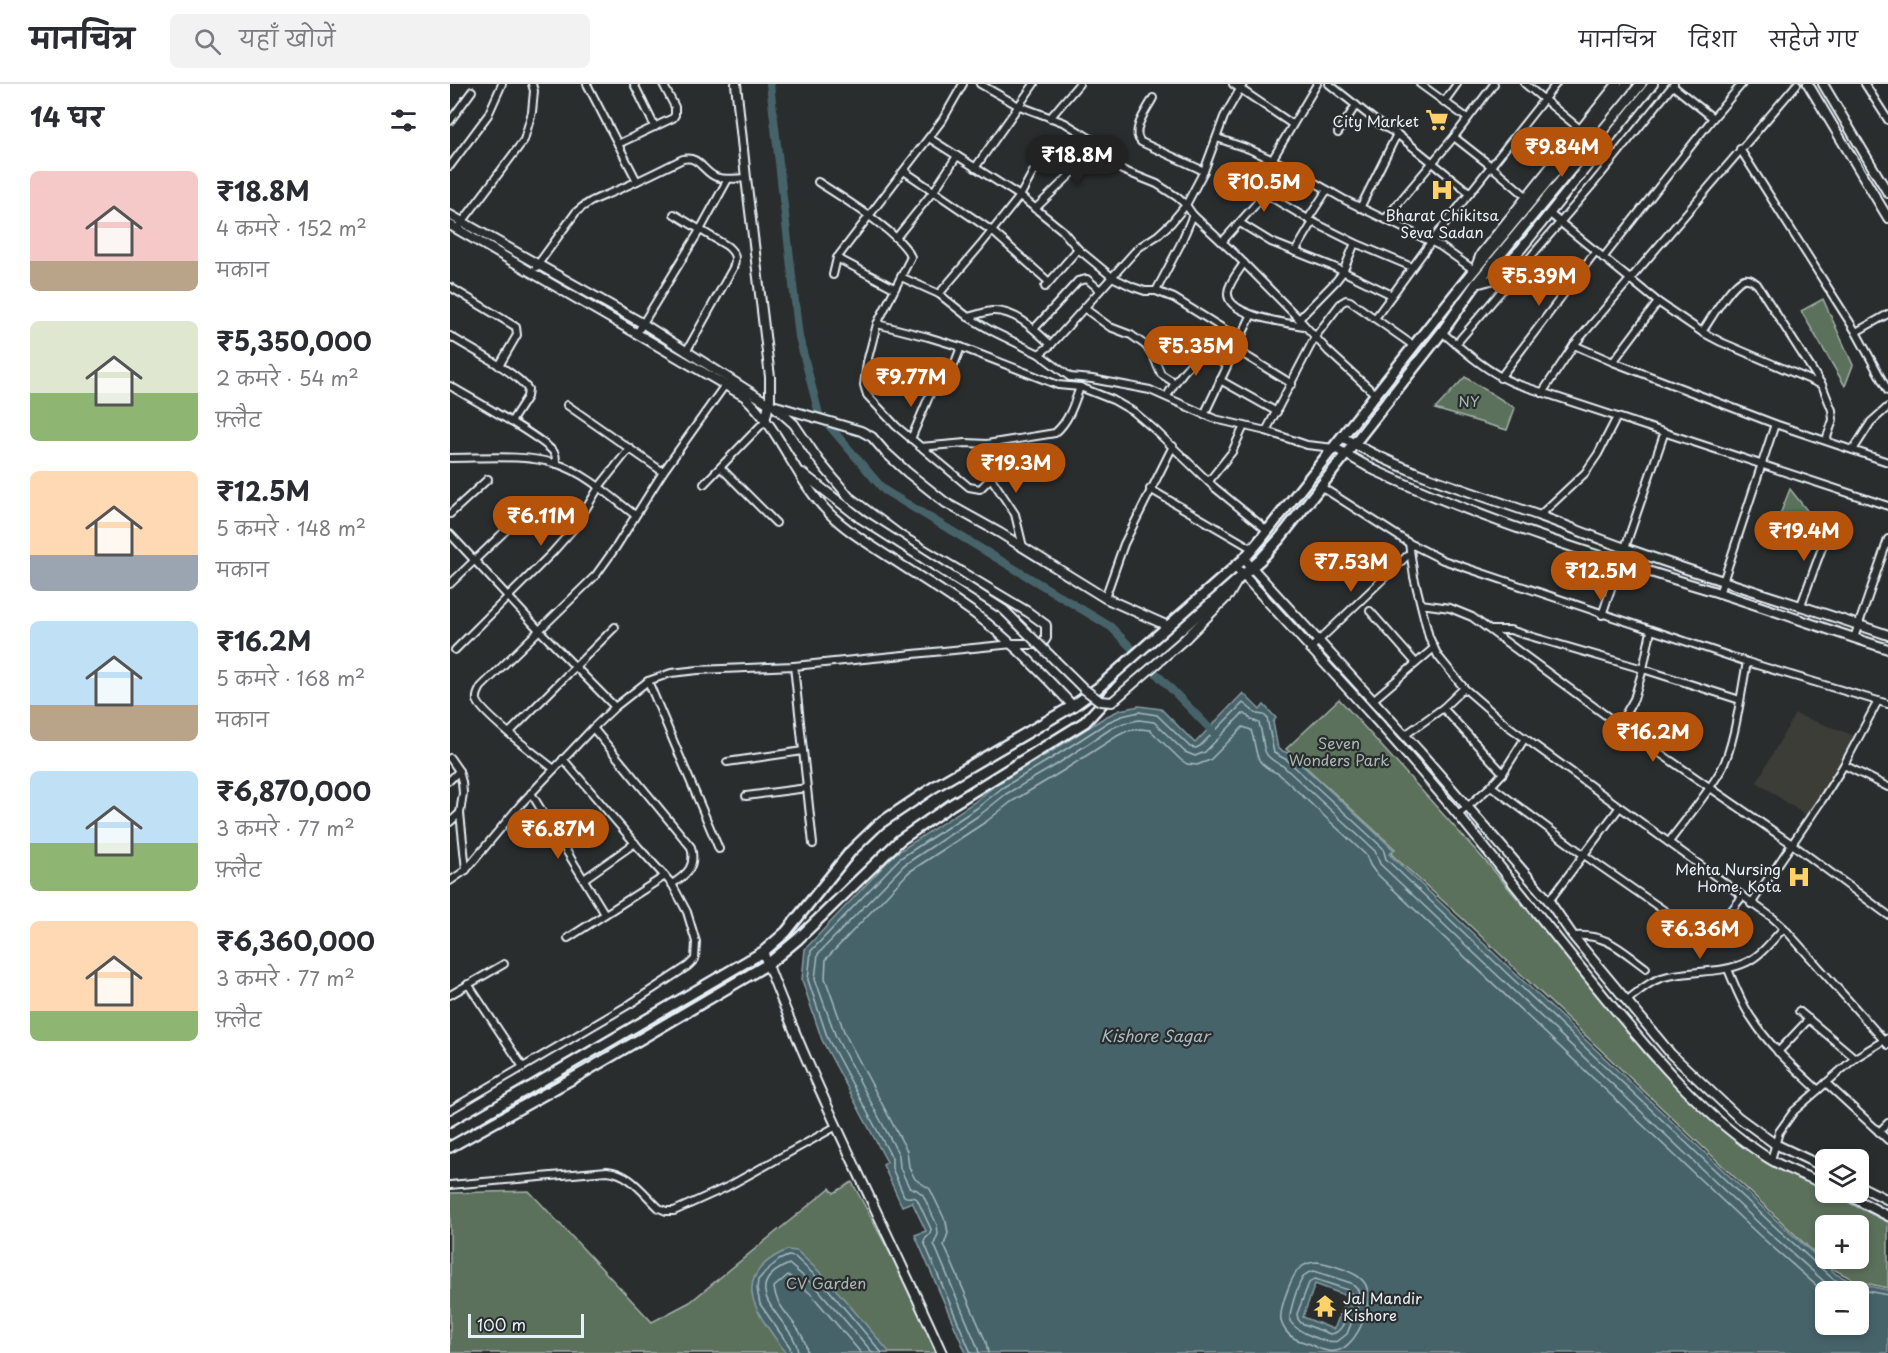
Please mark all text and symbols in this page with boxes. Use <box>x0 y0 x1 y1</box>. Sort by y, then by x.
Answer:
search box <box>170 14 590 68</box>
text: मानचित्र <box>30 16 134 59</box>
text: यहाँ खोजें <box>239 21 335 54</box>
text: मानचित्र <box>1579 22 1656 54</box>
text: दिशा <box>1689 22 1736 54</box>
text: सहेजे गए <box>1769 22 1858 54</box>
icon: search <box>191 25 224 58</box>
text: 14 घर <box>30 97 103 136</box>
icon: filters <box>387 104 420 137</box>
supermarket icon: City Market <box>1424 107 1450 133</box>
place label: City Market <box>1333 109 1419 132</box>
pin: ₹9.84M <box>1513 127 1611 178</box>
text: ₹9.84M <box>1525 131 1599 161</box>
pin: ₹18.8M <box>1028 135 1126 186</box>
text: ₹18.8M <box>1041 139 1113 169</box>
pin: ₹10.5M <box>1215 162 1313 213</box>
text: ₹10.5M <box>1227 166 1301 196</box>
text: ₹18.8M <box>216 171 310 210</box>
hospital icon: Bharat Chikitsa Seva Sadan <box>1429 177 1455 203</box>
icon: home <box>78 195 150 267</box>
place label: Bharat Chikitsa Seva Sadan <box>1385 203 1499 243</box>
text: 4 कमरे · 152 m² <box>216 213 367 243</box>
text: मकान <box>216 254 269 284</box>
pin: ₹5.39M <box>1490 256 1588 307</box>
text: ₹5.39M <box>1502 260 1576 290</box>
text: ₹5,350,000 <box>216 321 372 360</box>
pin: ₹5.35M <box>1147 326 1245 377</box>
text: ₹5.35M <box>1158 330 1234 360</box>
icon: home <box>78 345 150 417</box>
pin: ₹9.77M <box>862 357 960 408</box>
text: ₹9.77M <box>876 361 946 391</box>
text: 2 कमरे · 54 m² <box>216 363 359 393</box>
park label: NY <box>1458 389 1480 412</box>
text: फ़्लैट <box>216 404 262 434</box>
pin: ₹19.3M <box>967 443 1065 494</box>
text: ₹19.3M <box>980 447 1052 477</box>
text: ₹12.5M <box>216 471 310 510</box>
icon: home <box>78 495 150 567</box>
pin: ₹6.11M <box>492 496 590 547</box>
text: ₹6.11M <box>507 500 575 530</box>
pin: ₹19.4M <box>1755 511 1853 562</box>
text: 5 कमरे · 148 m² <box>216 513 366 543</box>
text: ₹19.4M <box>1768 515 1840 545</box>
pin: ₹7.53M <box>1302 542 1400 593</box>
text: ₹7.53M <box>1314 546 1388 576</box>
pin: ₹12.5M <box>1552 551 1650 602</box>
text: मकान <box>216 554 269 584</box>
text: ₹12.5M <box>1565 555 1637 585</box>
text: ₹16.2M <box>216 621 311 660</box>
icon: home <box>78 645 150 717</box>
text: 5 कमरे · 168 m² <box>216 663 365 693</box>
text: मकान <box>216 704 269 734</box>
pin: ₹16.2M <box>1604 712 1702 763</box>
text: ₹16.2M <box>1616 716 1690 746</box>
park label: Seven Wonders Park <box>1289 731 1389 771</box>
text: ₹6,870,000 <box>216 771 371 810</box>
icon: home <box>78 795 150 867</box>
pin: ₹6.87M <box>509 809 607 860</box>
text: 3 कमरे · 77 m² <box>216 813 355 843</box>
text: ₹6.87M <box>521 813 595 843</box>
text: फ़्लैट <box>216 854 262 884</box>
place label: Mehta Nursing Home, Kota <box>1675 857 1782 897</box>
hospital icon: Mehta Nursing Home, Kota <box>1786 864 1812 890</box>
pin: ₹6.36M <box>1651 909 1749 960</box>
text: ₹6.36M <box>1660 913 1740 943</box>
text: ₹6,360,000 <box>216 921 375 960</box>
icon: home <box>78 945 150 1017</box>
text: 3 कमरे · 77 m² <box>216 963 355 993</box>
text: फ़्लैट <box>216 1004 262 1034</box>
water label: Kishore Sagar <box>1101 1023 1212 1047</box>
map controls <box>1815 1149 1869 1335</box>
button: layers <box>1815 1149 1869 1203</box>
button: + <box>1815 1215 1869 1269</box>
park label: CV Garden <box>786 1271 866 1294</box>
button: − <box>1815 1281 1869 1335</box>
place label: Jal Mandir Kishore <box>1343 1286 1422 1326</box>
temple icon: Jal Mandir Kishore <box>1312 1293 1338 1319</box>
scale bar <box>468 1311 584 1338</box>
text: 100 m <box>477 1312 526 1336</box>

